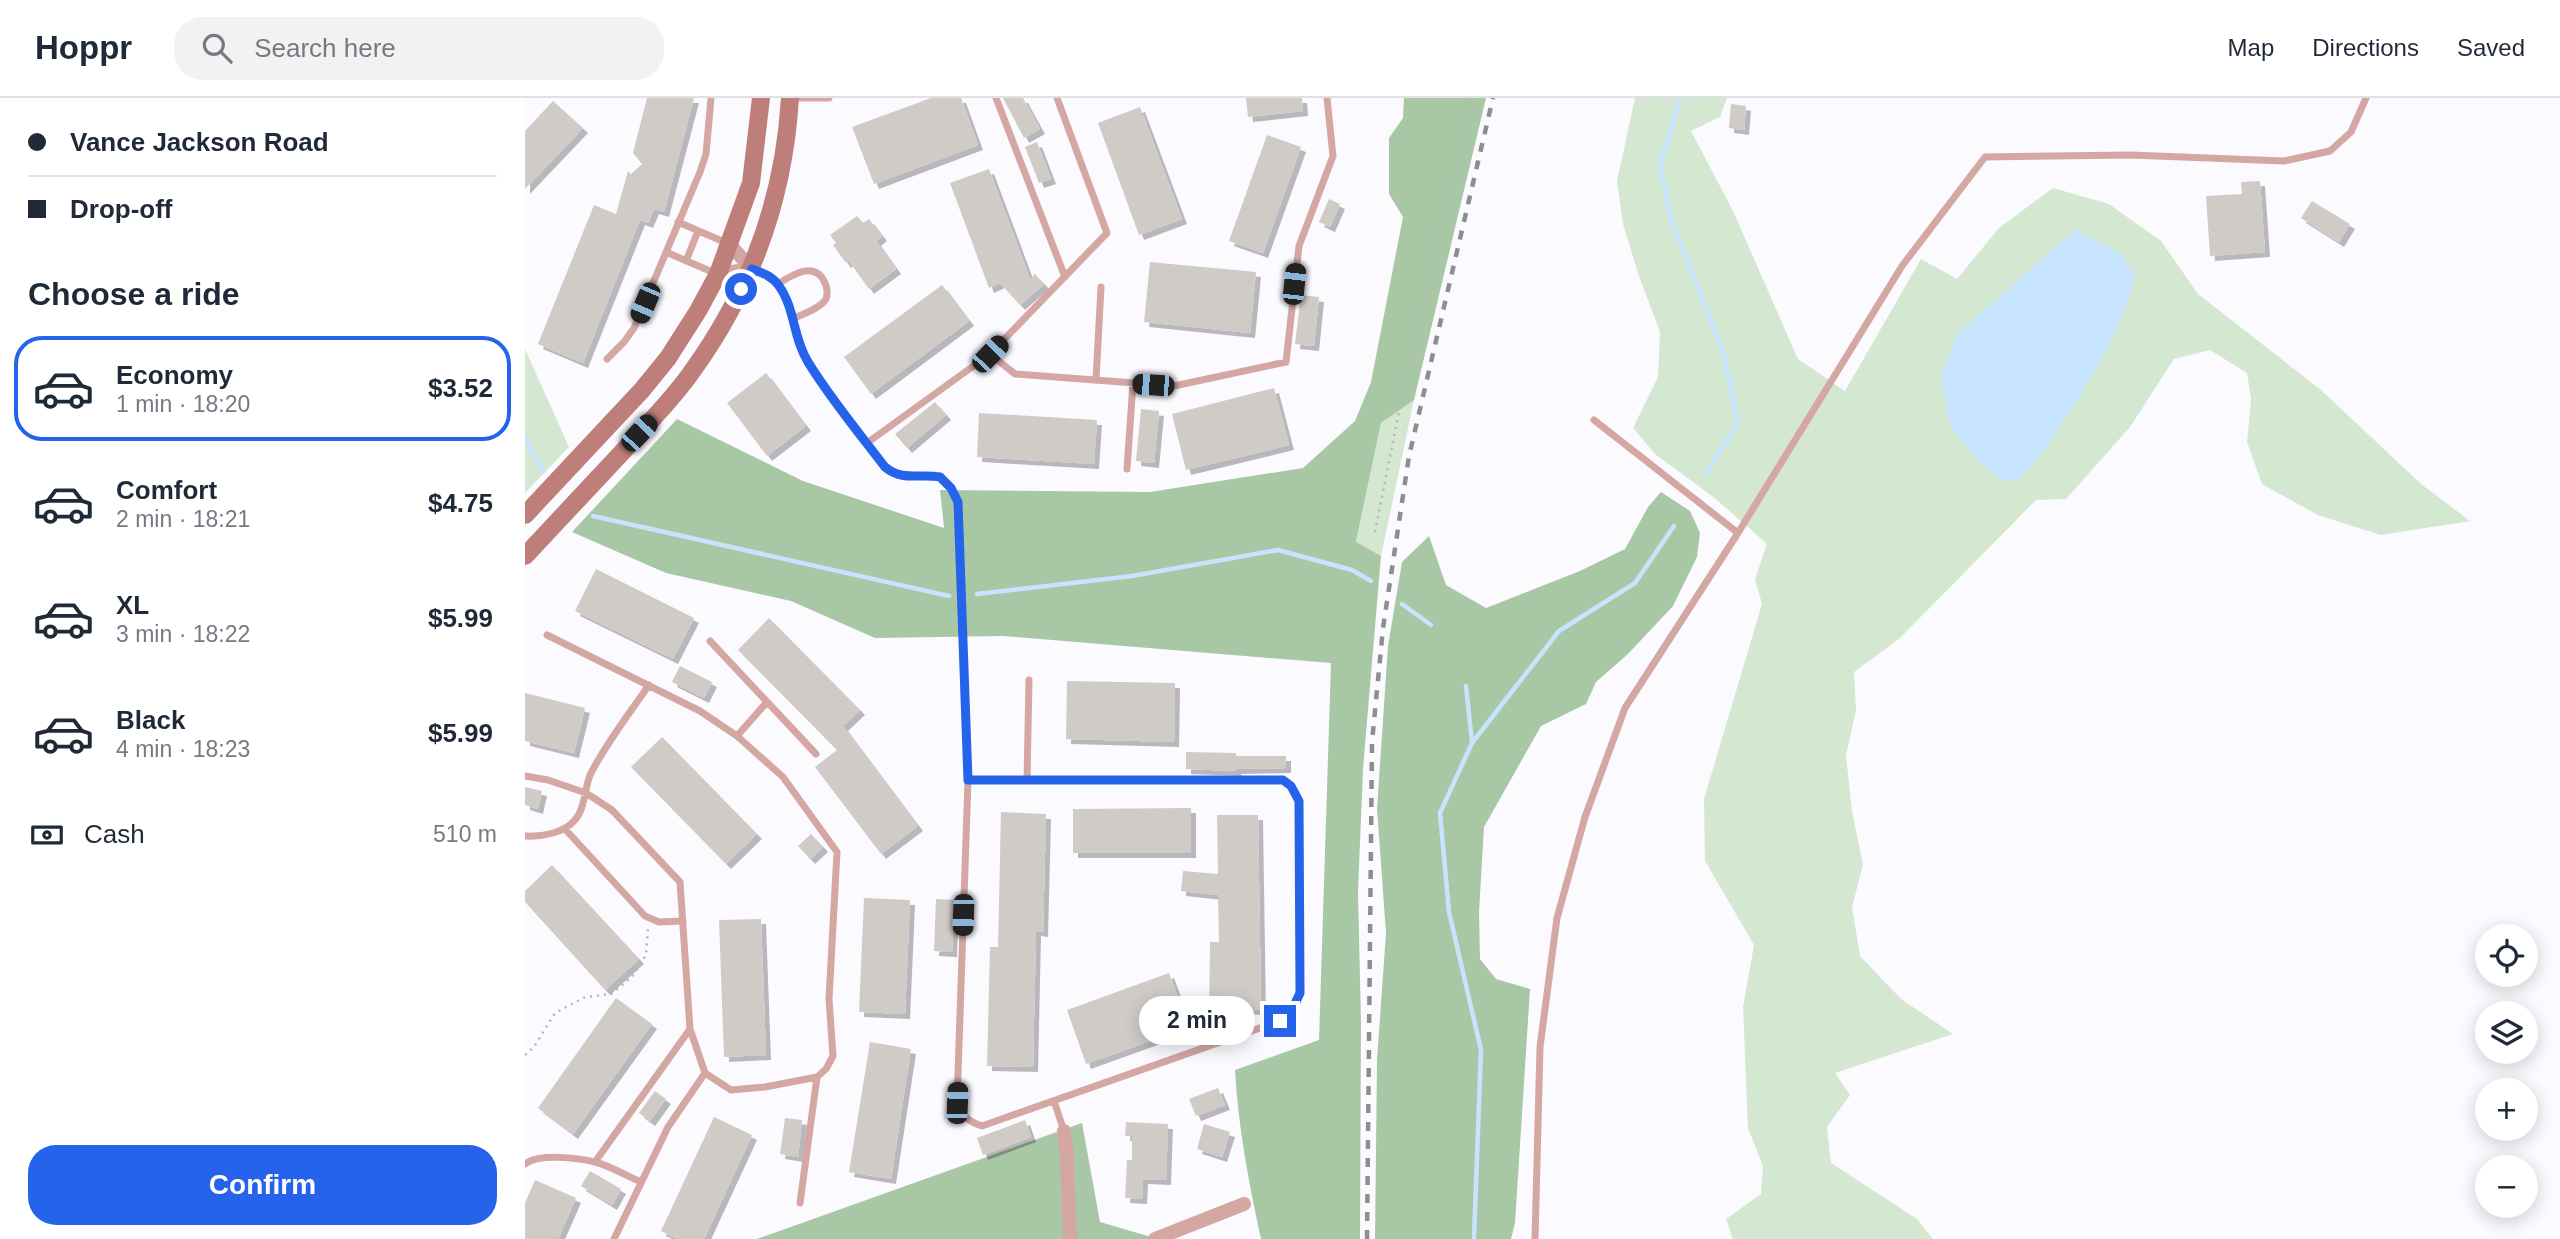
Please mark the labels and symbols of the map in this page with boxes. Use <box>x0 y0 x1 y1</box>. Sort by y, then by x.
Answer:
car <box>1282 262 1307 306</box>
route start <box>725 273 757 305</box>
car <box>628 280 663 326</box>
car <box>968 332 1013 376</box>
car <box>1132 373 1175 397</box>
car <box>617 410 662 456</box>
car <box>952 894 975 936</box>
callout: 2 min <box>1140 996 1255 1046</box>
route end <box>1264 1005 1296 1037</box>
car <box>946 1082 969 1124</box>

